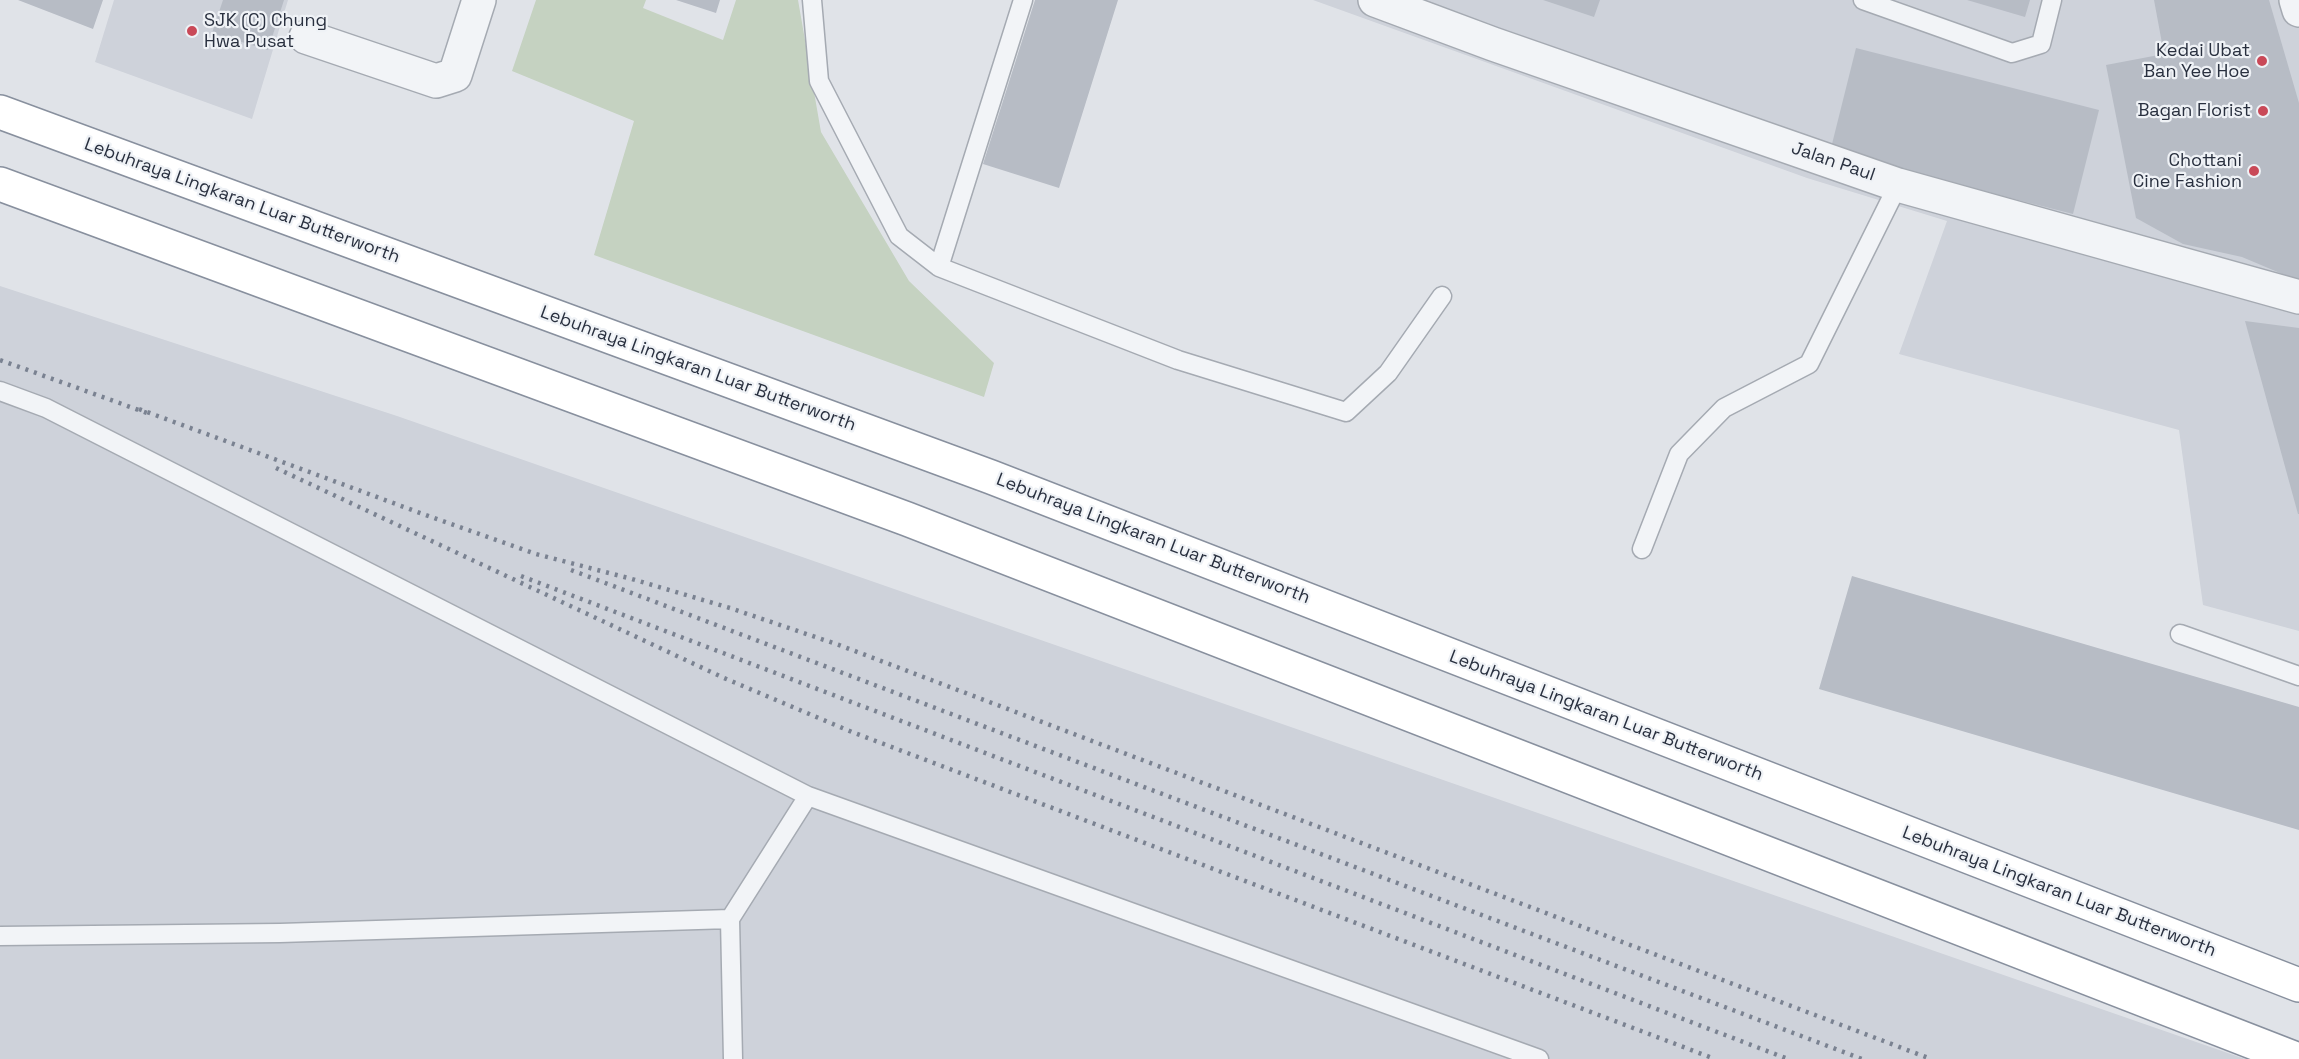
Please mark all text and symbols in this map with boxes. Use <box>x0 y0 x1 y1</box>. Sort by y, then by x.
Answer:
place label: SJK (C) Chung Hwa Pusat <box>204 10 327 52</box>
marker: SJK (C) Chung Hwa Pusat <box>185 24 199 38</box>
place label: Kedai Ubat Ban Yee Hoe <box>2143 40 2250 82</box>
marker: Kedai Ubat Ban Yee Hoe <box>2255 54 2269 68</box>
place label: Bagan Florist <box>2137 100 2251 122</box>
marker: Bagan Florist <box>2256 104 2270 118</box>
street label: Lebuhraya Lingkaran Luar Butterworth <box>81 134 403 268</box>
street label: Jalan Paul <box>1788 138 1878 186</box>
place label: Chottani Cine Fashion <box>2133 150 2242 192</box>
marker: Chottani Cine Fashion <box>2247 164 2261 178</box>
street label: Lebuhraya Lingkaran Luar Butterworth <box>537 302 859 436</box>
street label: Lebuhraya Lingkaran Luar Butterworth <box>993 469 1313 609</box>
street label: Lebuhraya Lingkaran Luar Butterworth <box>1446 646 1766 786</box>
street label: Lebuhraya Lingkaran Luar Butterworth <box>1899 822 2219 962</box>

